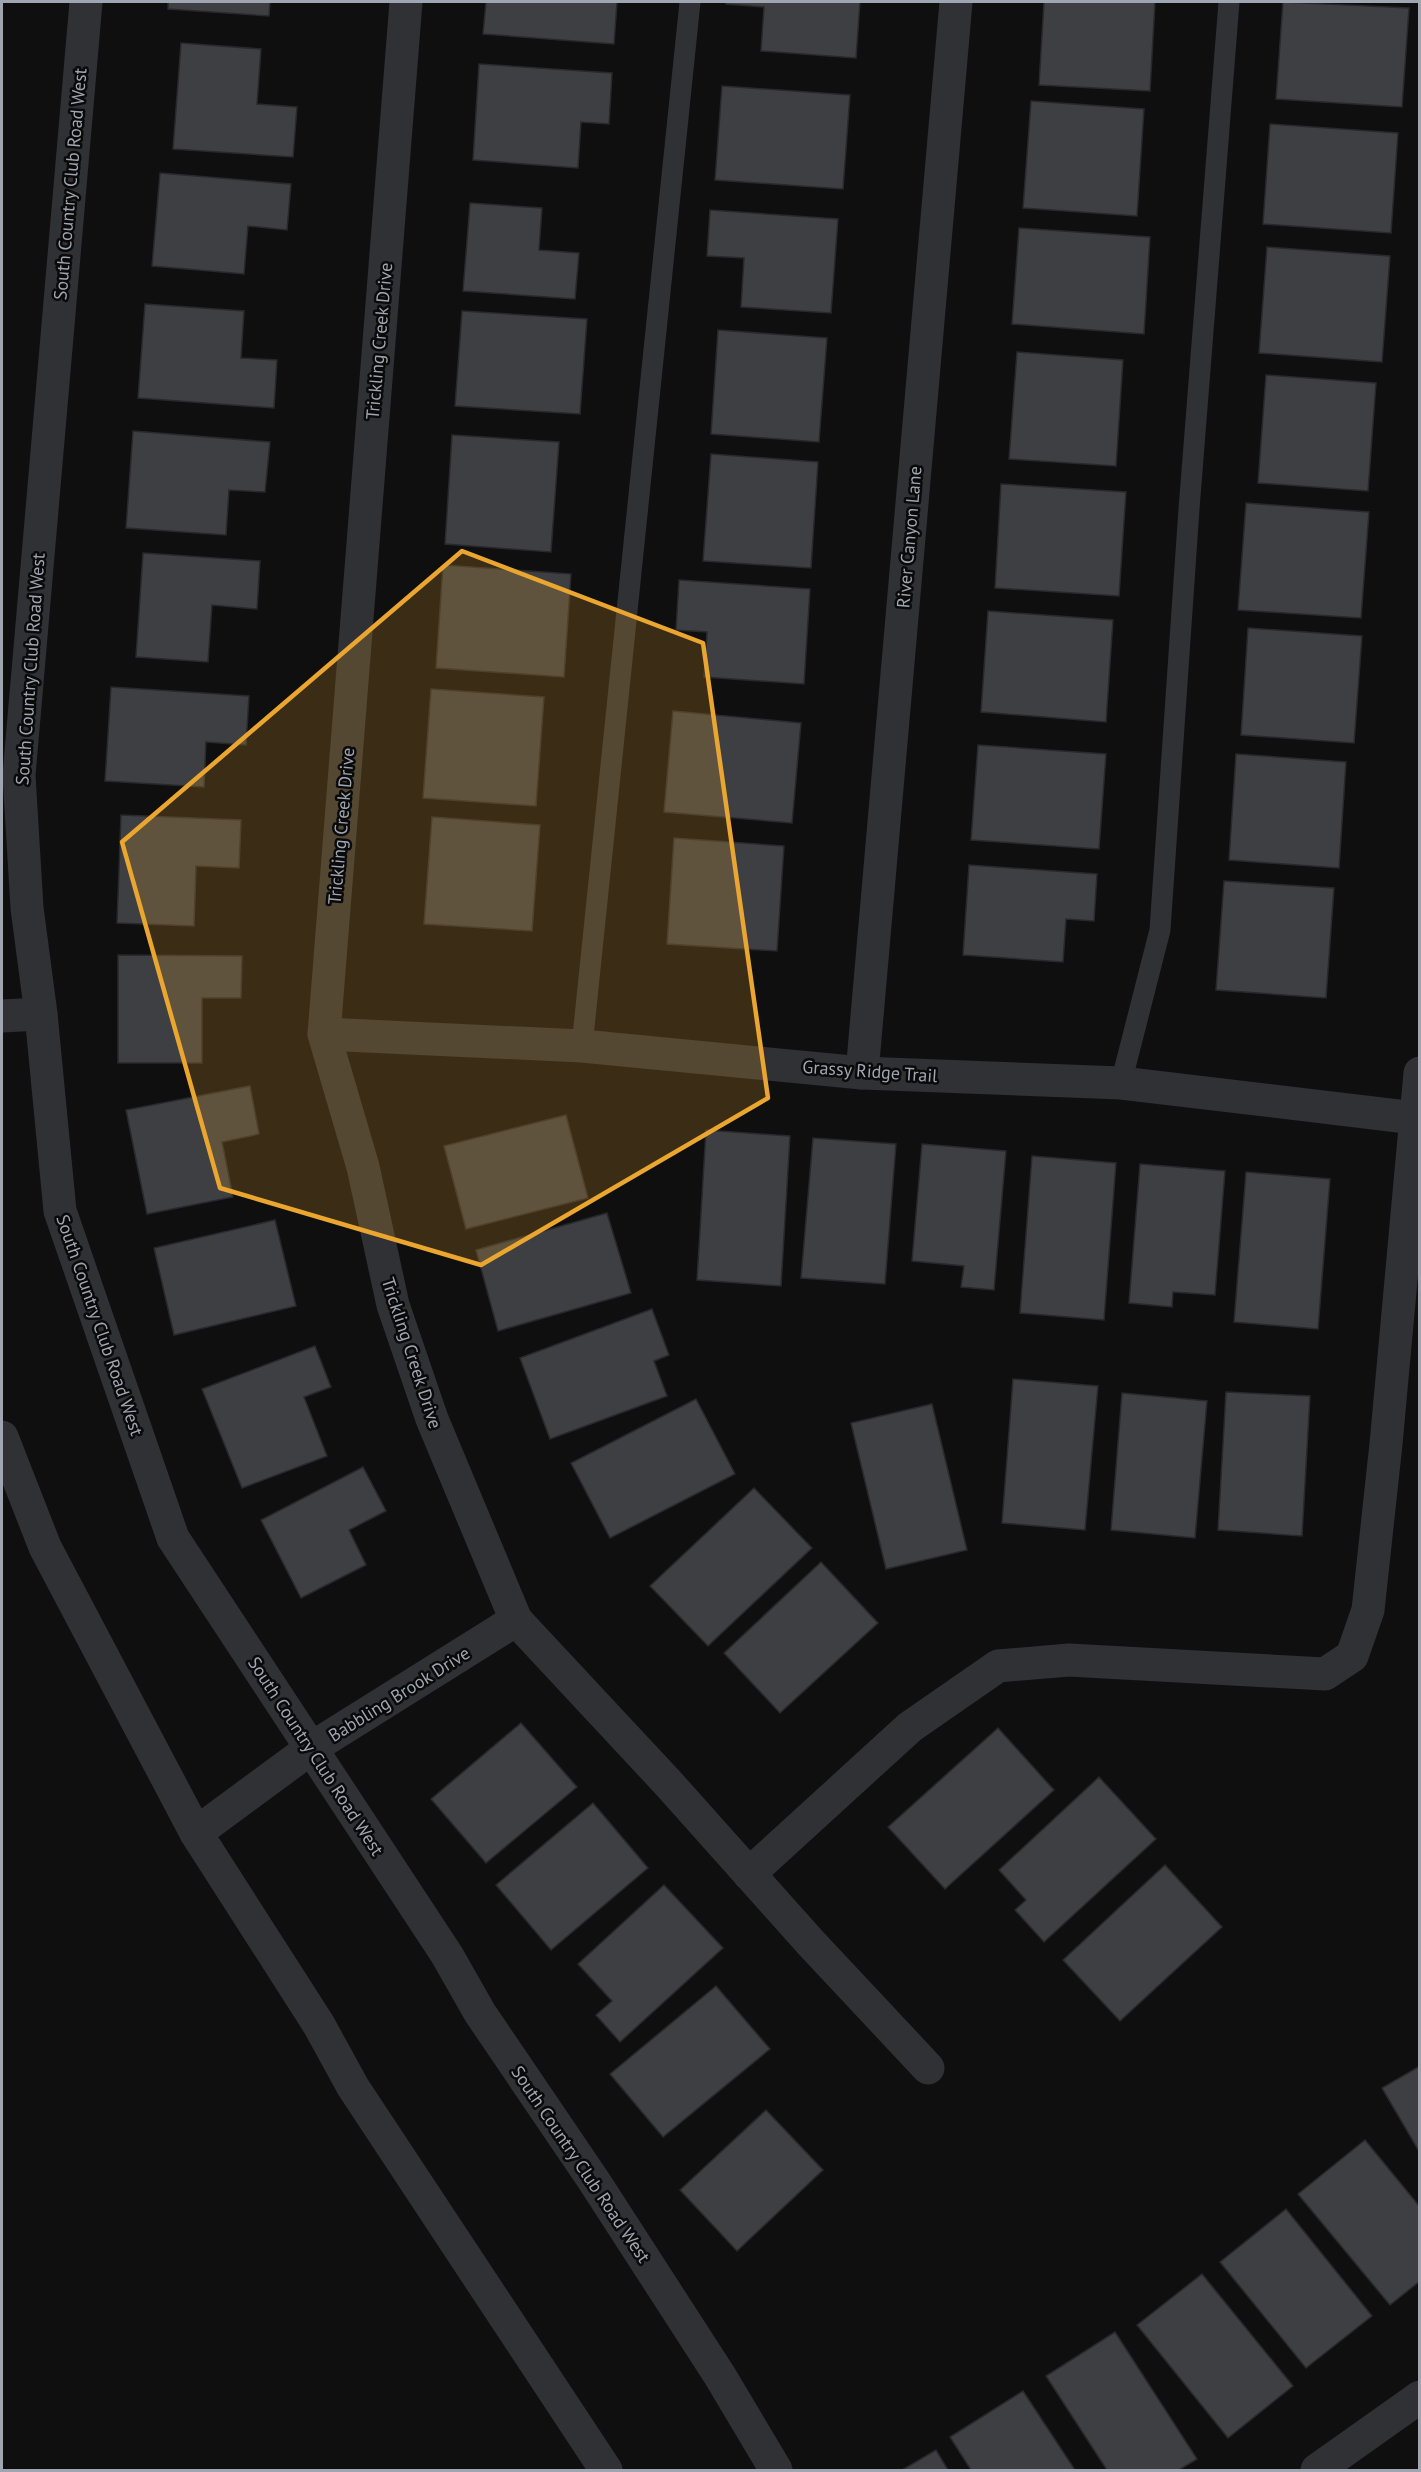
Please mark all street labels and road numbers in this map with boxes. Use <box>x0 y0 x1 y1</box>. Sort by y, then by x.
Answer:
street label: South Country Club Road West <box>48 67 92 301</box>
street label: Trickling Creek Drive <box>361 262 397 420</box>
street label: River Canyon Lane <box>891 465 927 609</box>
street label: South Country Club Road West <box>10 552 50 786</box>
street label: Trickling Creek Drive <box>323 747 359 905</box>
street label: Grassy Ridge Trail <box>802 1055 939 1087</box>
street label: South Country Club Road West <box>51 1211 149 1439</box>
street label: Trickling Creek Drive <box>377 1275 447 1431</box>
street label: Babbling Brook Drive <box>324 1641 474 1747</box>
street label: South Country Club Road West <box>243 1652 389 1860</box>
street label: South Country Club Road West <box>506 2061 656 2267</box>

